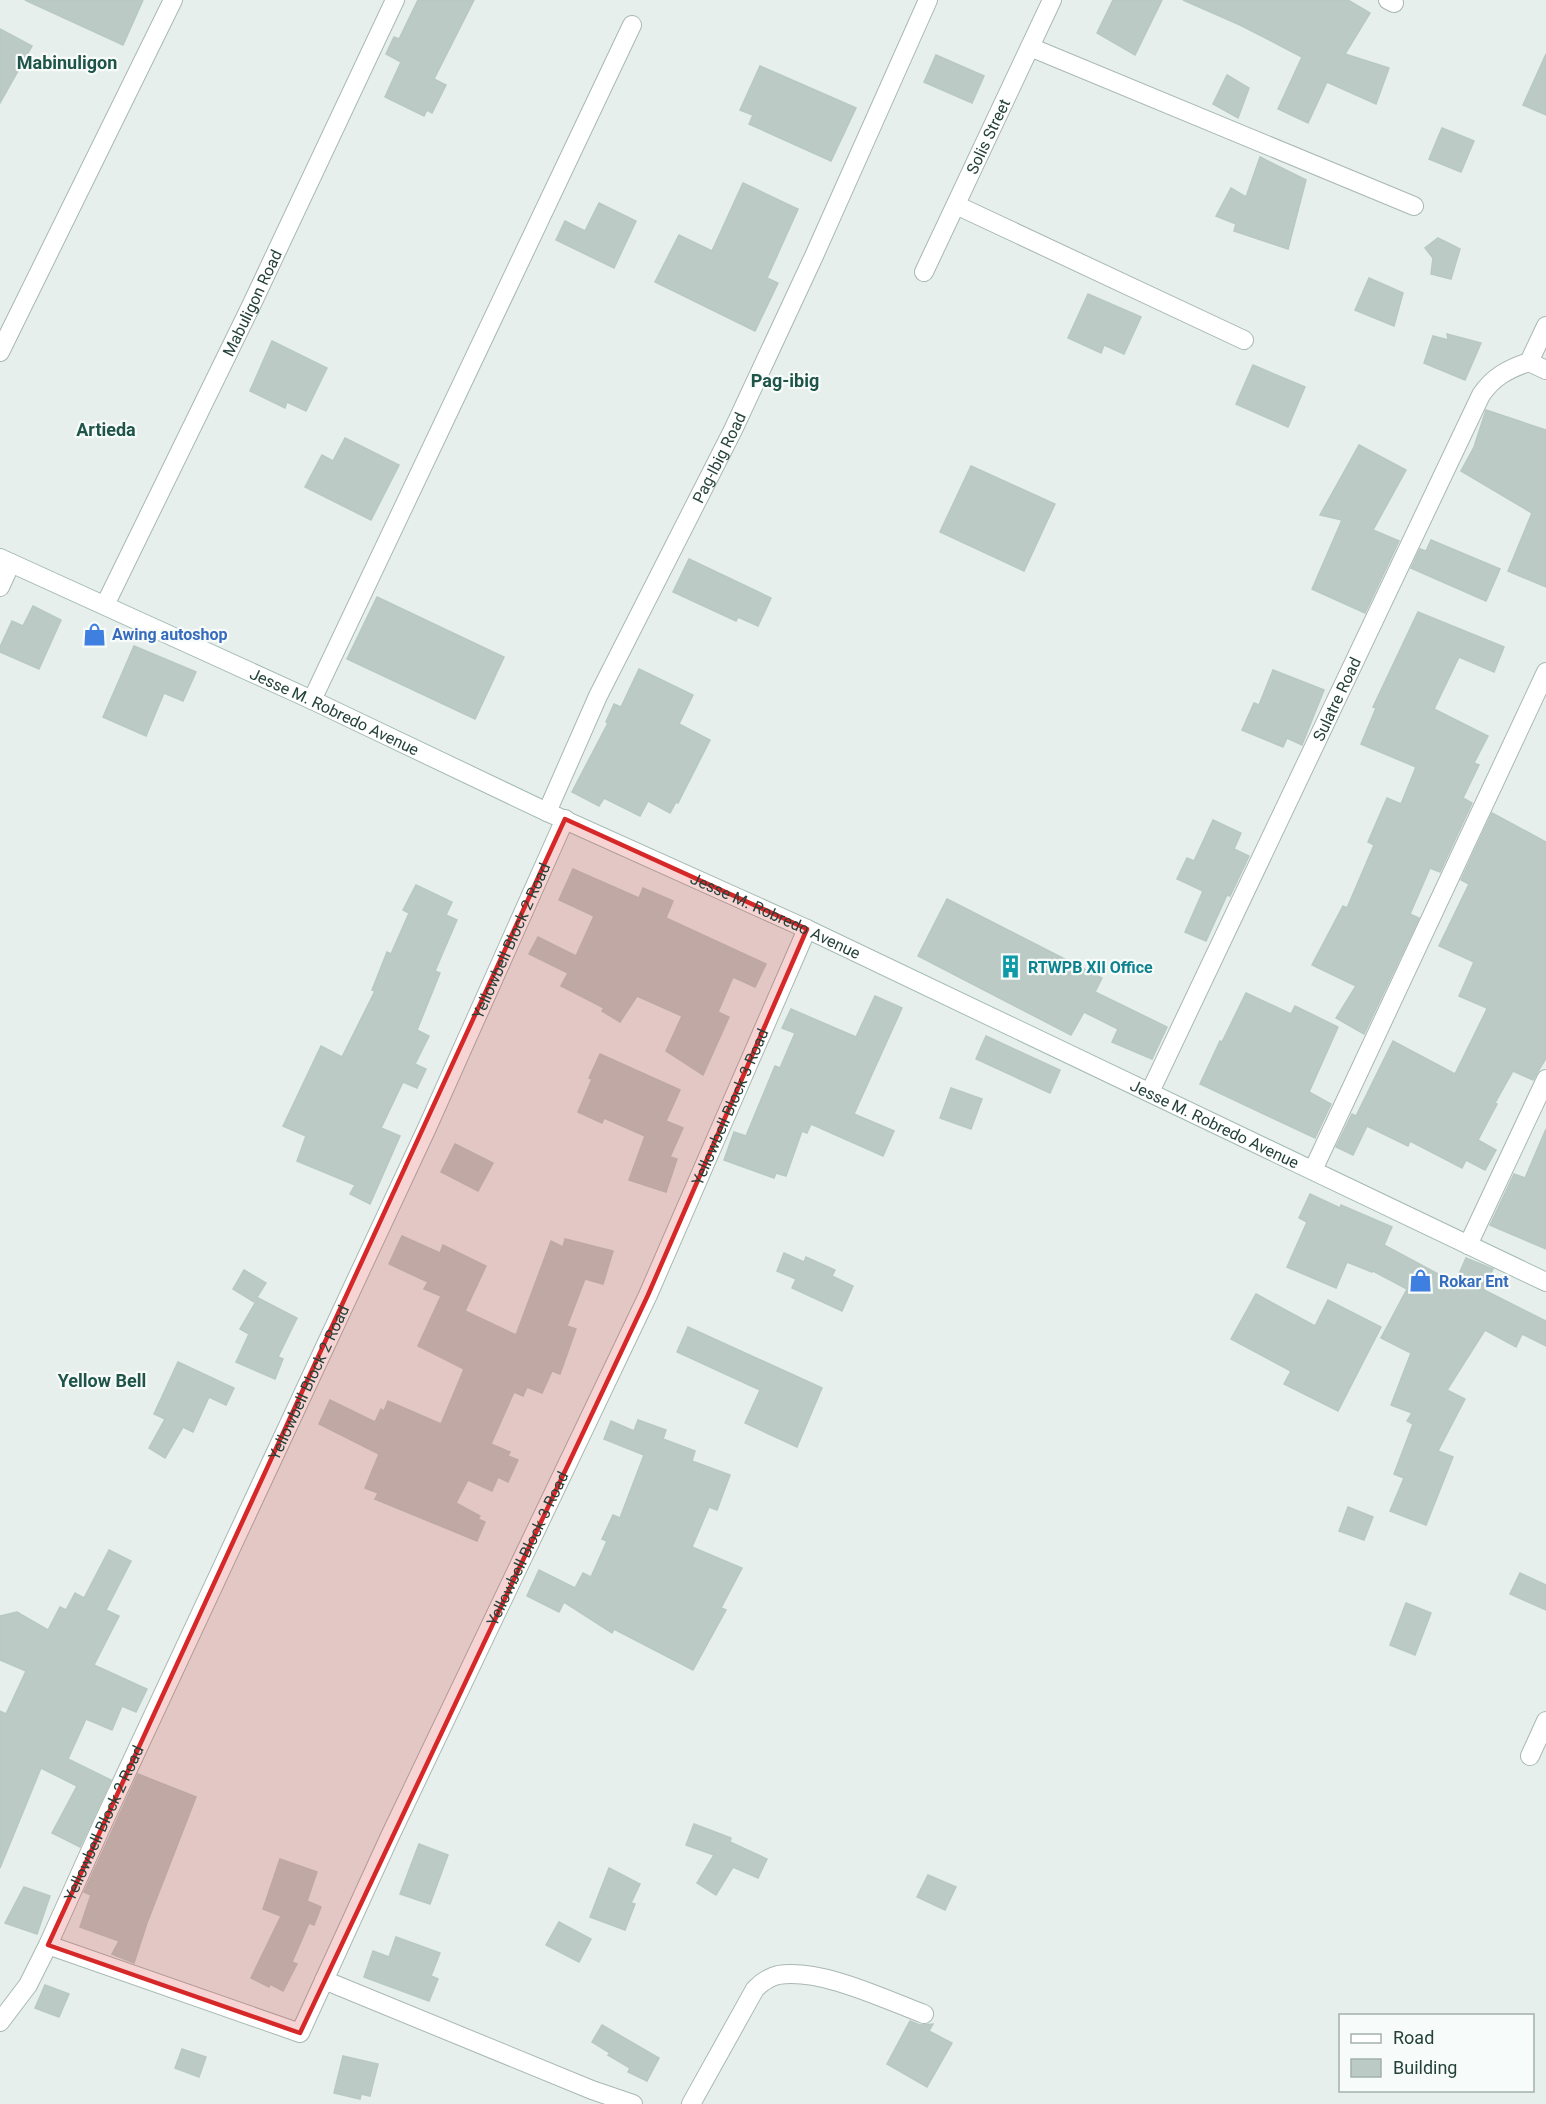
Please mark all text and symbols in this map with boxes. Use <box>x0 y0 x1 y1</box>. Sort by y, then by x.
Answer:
district label: Mabinuligon <box>17 52 117 73</box>
street label: Solis Street <box>963 96 1014 177</box>
street label: Mabuligon Road <box>219 247 286 360</box>
district label: Pag-ibig <box>751 370 819 391</box>
street label: Pag-Ibig Road <box>689 409 750 506</box>
district label: Artieda <box>76 419 136 440</box>
shop icon: Awing autoshop <box>81 621 107 647</box>
place label: Awing autoshop <box>112 625 228 644</box>
street label: Sulatre Road <box>1309 654 1365 744</box>
street label: Jesse M. Robredo Avenue <box>247 664 422 760</box>
street label: Yellowbell Block 2 Road <box>468 860 554 1022</box>
street label: Jesse M. Robredo Avenue <box>687 869 863 963</box>
building icon: RTWPB XII Office <box>997 954 1023 980</box>
place label: RTWPB XII Office <box>1028 958 1153 977</box>
street label: Yellowbell Block 3 Road <box>688 1026 773 1188</box>
street label: Jesse M. Robredo Avenue <box>1127 1076 1302 1173</box>
shop icon: Rokar Ent <box>1408 1268 1434 1294</box>
place label: Rokar Ent <box>1439 1272 1509 1291</box>
street label: Yellowbell Block 2 Road <box>265 1302 353 1463</box>
district label: Yellow Bell <box>58 1370 146 1391</box>
street label: Yellowbell Block 3 Road <box>483 1468 572 1629</box>
street label: Yellowbell Block 2 Road <box>60 1743 148 1904</box>
legend <box>1339 2014 1534 2092</box>
text: Road <box>1393 2027 1434 2048</box>
text: Building <box>1393 2057 1457 2078</box>

